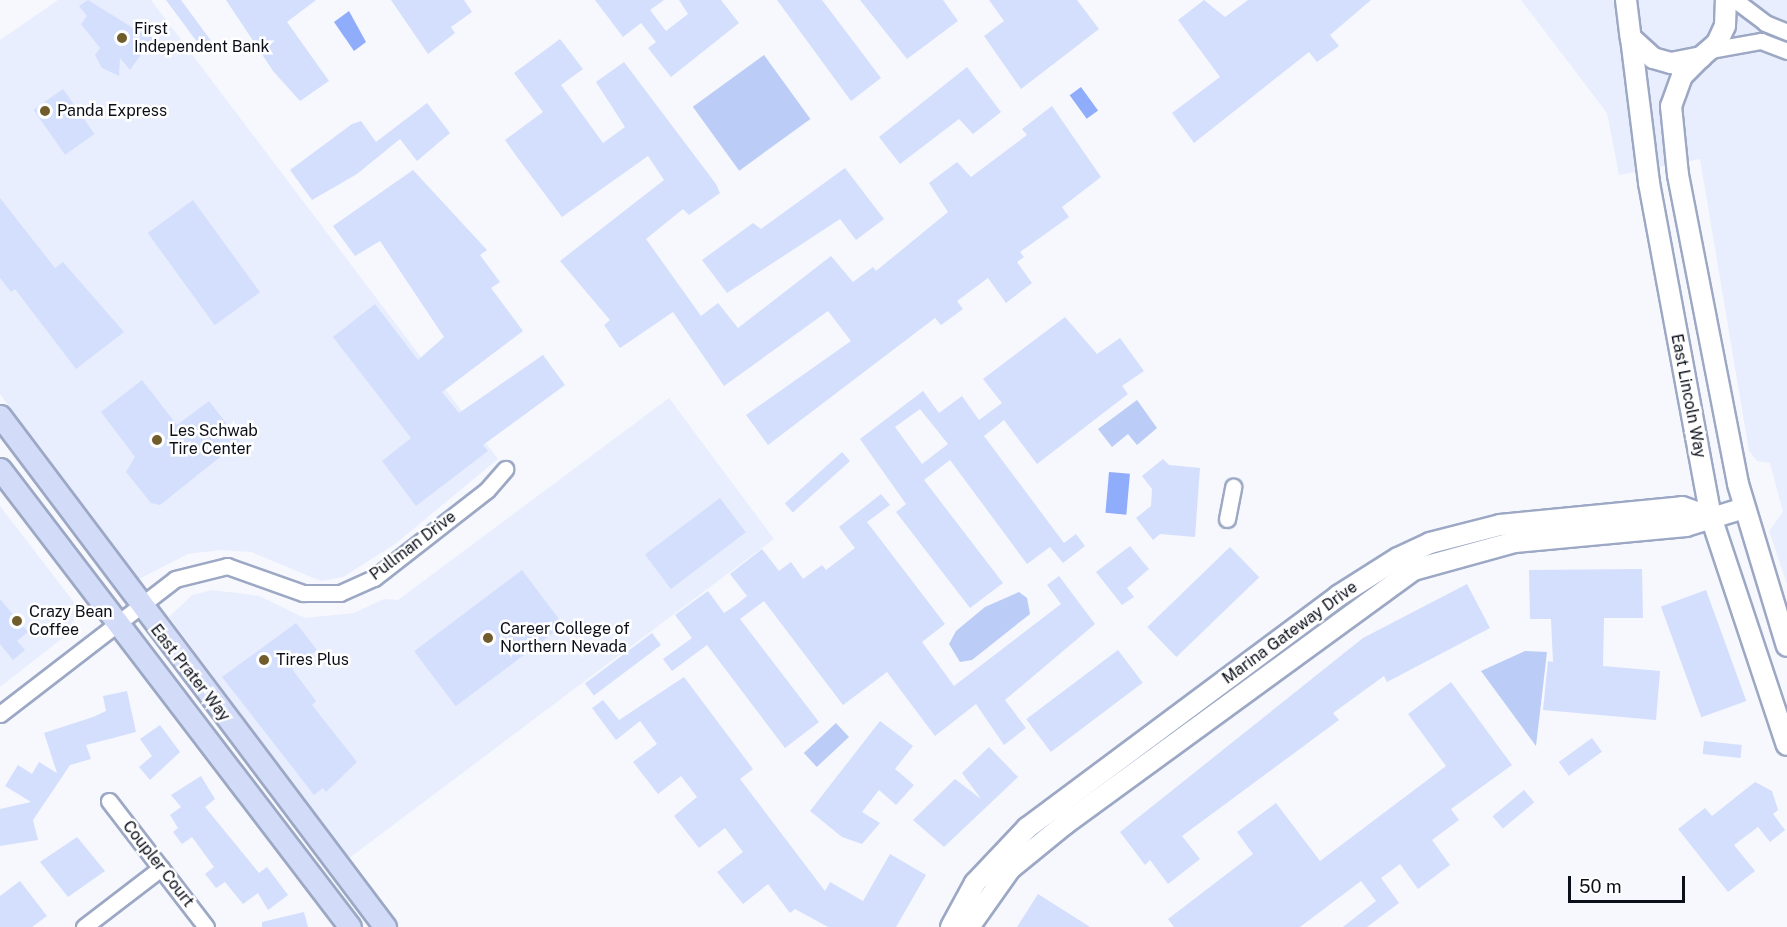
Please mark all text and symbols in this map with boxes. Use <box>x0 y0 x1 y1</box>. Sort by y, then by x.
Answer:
place label: First Independent Bank <box>134 19 270 57</box>
marker: First Independent Bank <box>115 31 129 45</box>
place label: Panda Express <box>57 101 167 121</box>
marker: Panda Express <box>38 104 52 118</box>
street label: East Lincoln Way <box>1667 332 1709 460</box>
place label: Les Schwab Tire Center <box>169 421 258 459</box>
marker: Les Schwab Tire Center <box>150 433 164 447</box>
street label: Pullman Drive <box>366 507 460 585</box>
street label: Marina Gateway Drive <box>1219 578 1361 688</box>
place label: Crazy Bean Coffee <box>29 602 113 640</box>
marker: Crazy Bean Coffee <box>10 614 24 628</box>
place label: Career College of Northern Nevada <box>500 619 630 657</box>
street label: East Prater Way <box>146 621 234 725</box>
marker: Career College of Northern Nevada <box>481 631 495 645</box>
place label: Tires Plus <box>276 650 349 670</box>
marker: Tires Plus <box>257 653 271 667</box>
street label: Coupler Court <box>118 817 198 911</box>
scale bar <box>1571 864 1688 902</box>
text: 50 m <box>1579 876 1622 897</box>

